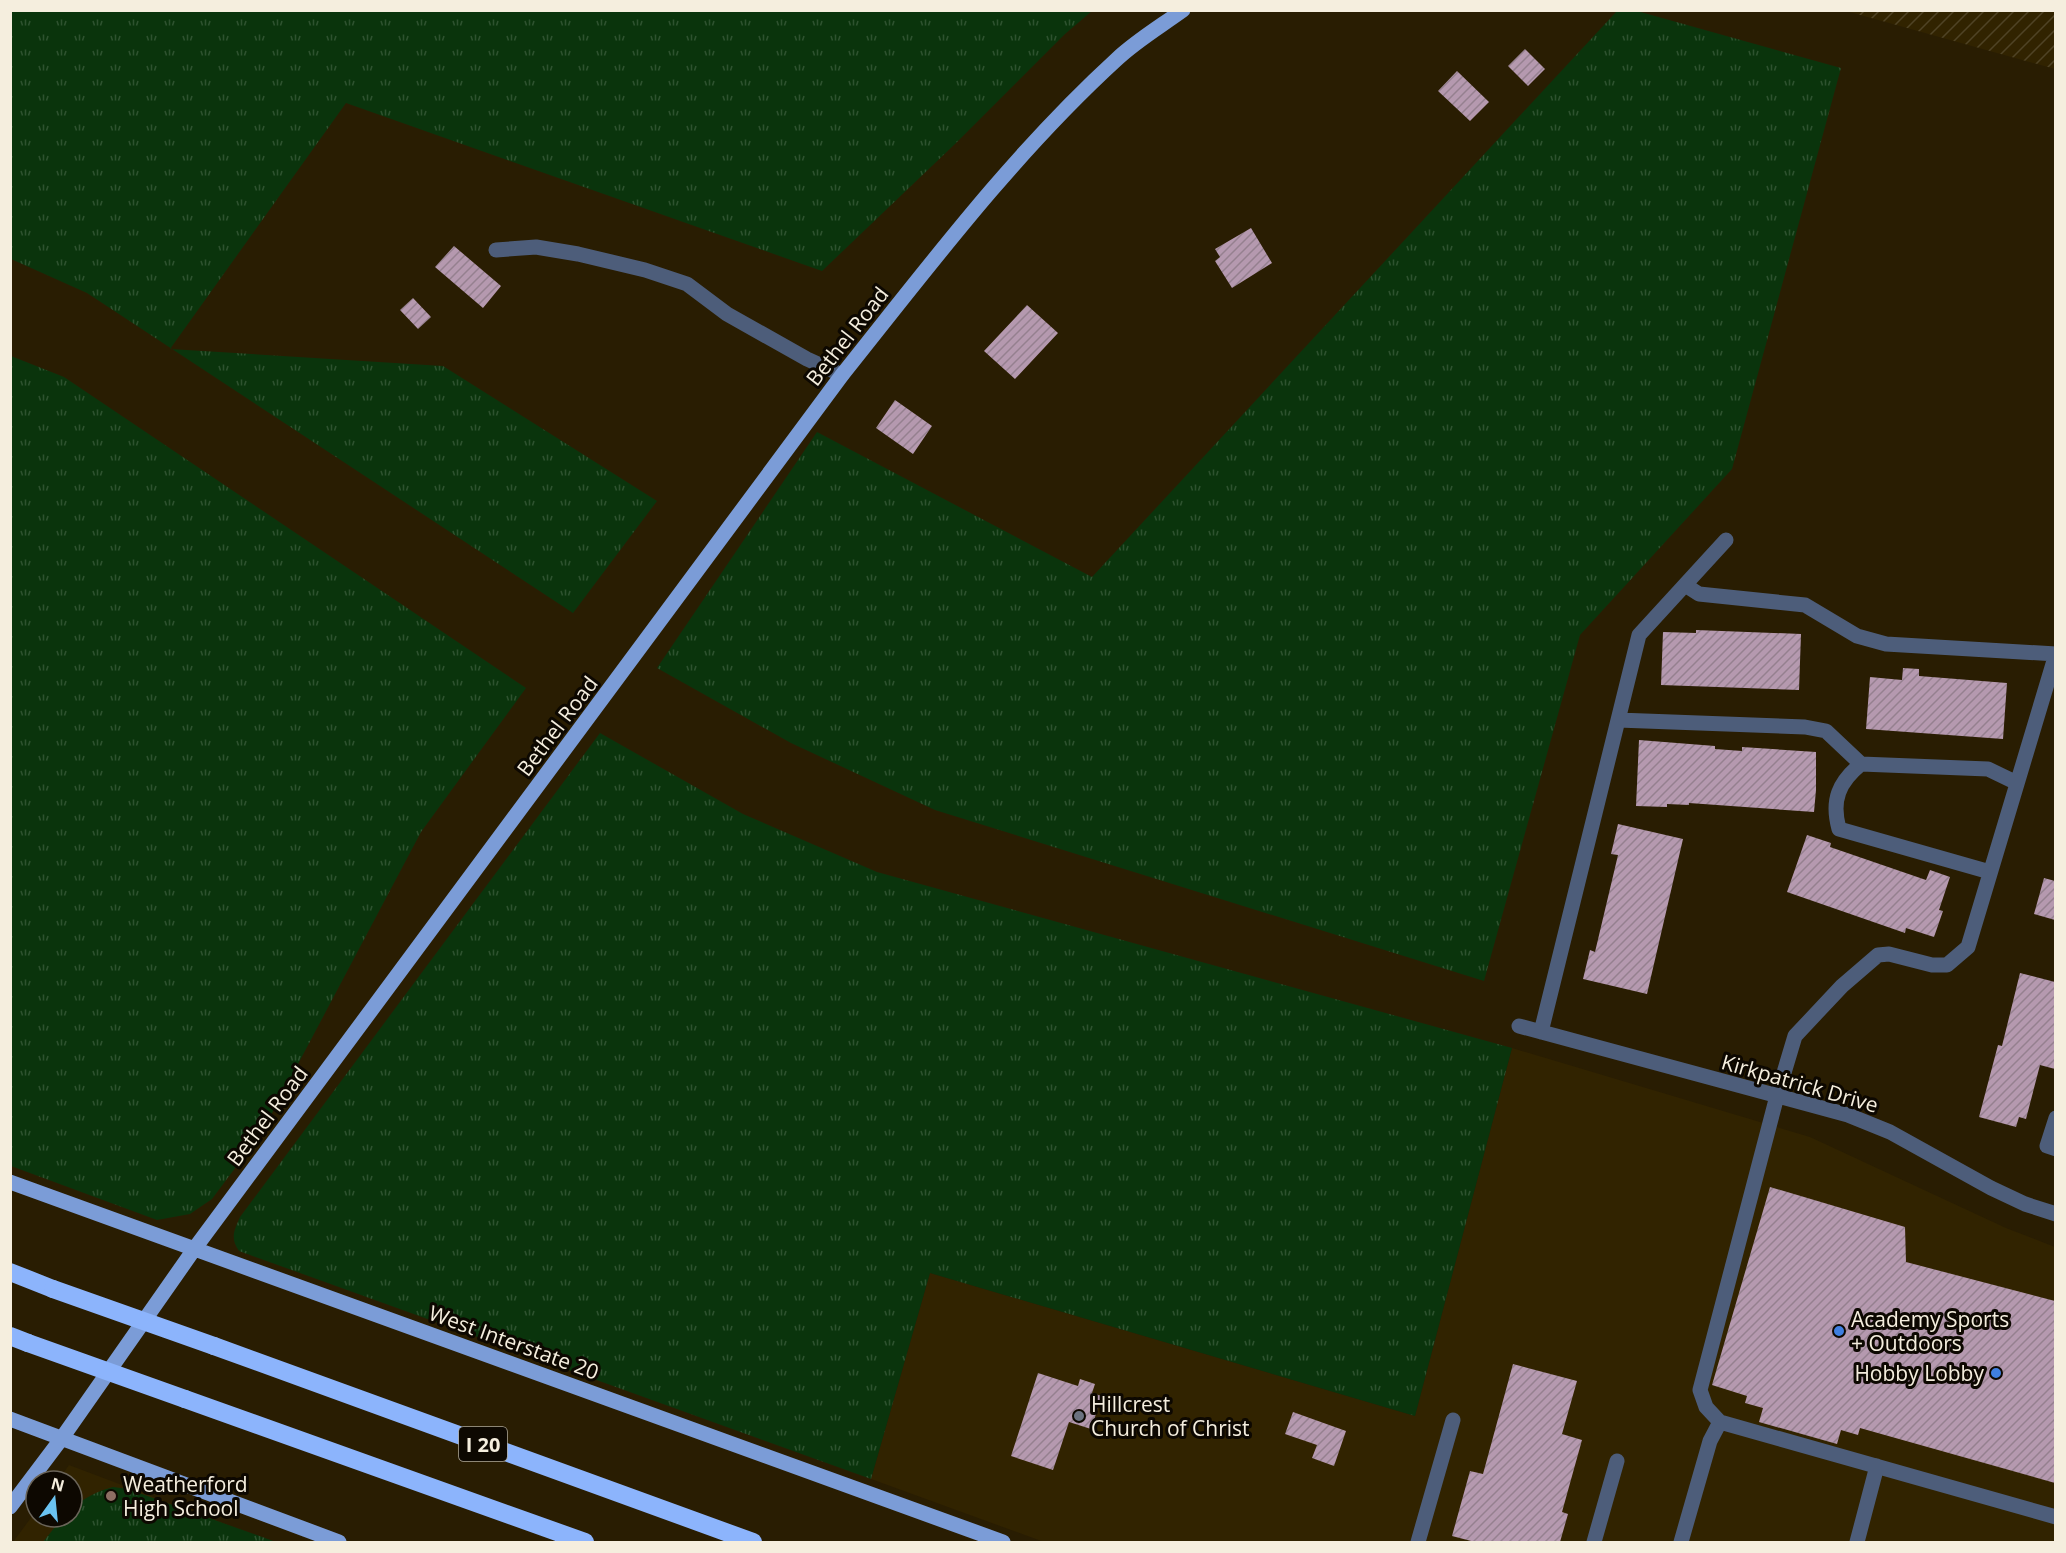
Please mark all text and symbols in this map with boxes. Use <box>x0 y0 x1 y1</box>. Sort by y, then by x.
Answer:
street label: Bethel Road <box>800 281 894 391</box>
street label: Bethel Road <box>510 670 604 782</box>
street label: Kirkpatrick Drive <box>1718 1047 1882 1119</box>
street label: Bethel Road <box>220 1060 314 1172</box>
street label: West Interstate 20 <box>425 1298 603 1386</box>
place label: Academy Sports + Outdoors <box>1851 1305 2009 1357</box>
marker: Academy Sports + Outdoors <box>1832 1324 1846 1338</box>
place label: Hobby Lobby <box>1854 1359 1984 1387</box>
marker: Hobby Lobby <box>1989 1366 2003 1380</box>
place label: Hillcrest Church of Christ <box>1091 1390 1250 1442</box>
marker: Hillcrest Church of Christ <box>1072 1409 1086 1423</box>
road number: I 20 <box>459 1427 507 1461</box>
north arrow <box>24 1469 84 1529</box>
place label: Weatherford High School <box>123 1470 248 1522</box>
text: N <box>49 1472 67 1497</box>
marker: Weatherford High School <box>104 1489 118 1503</box>

